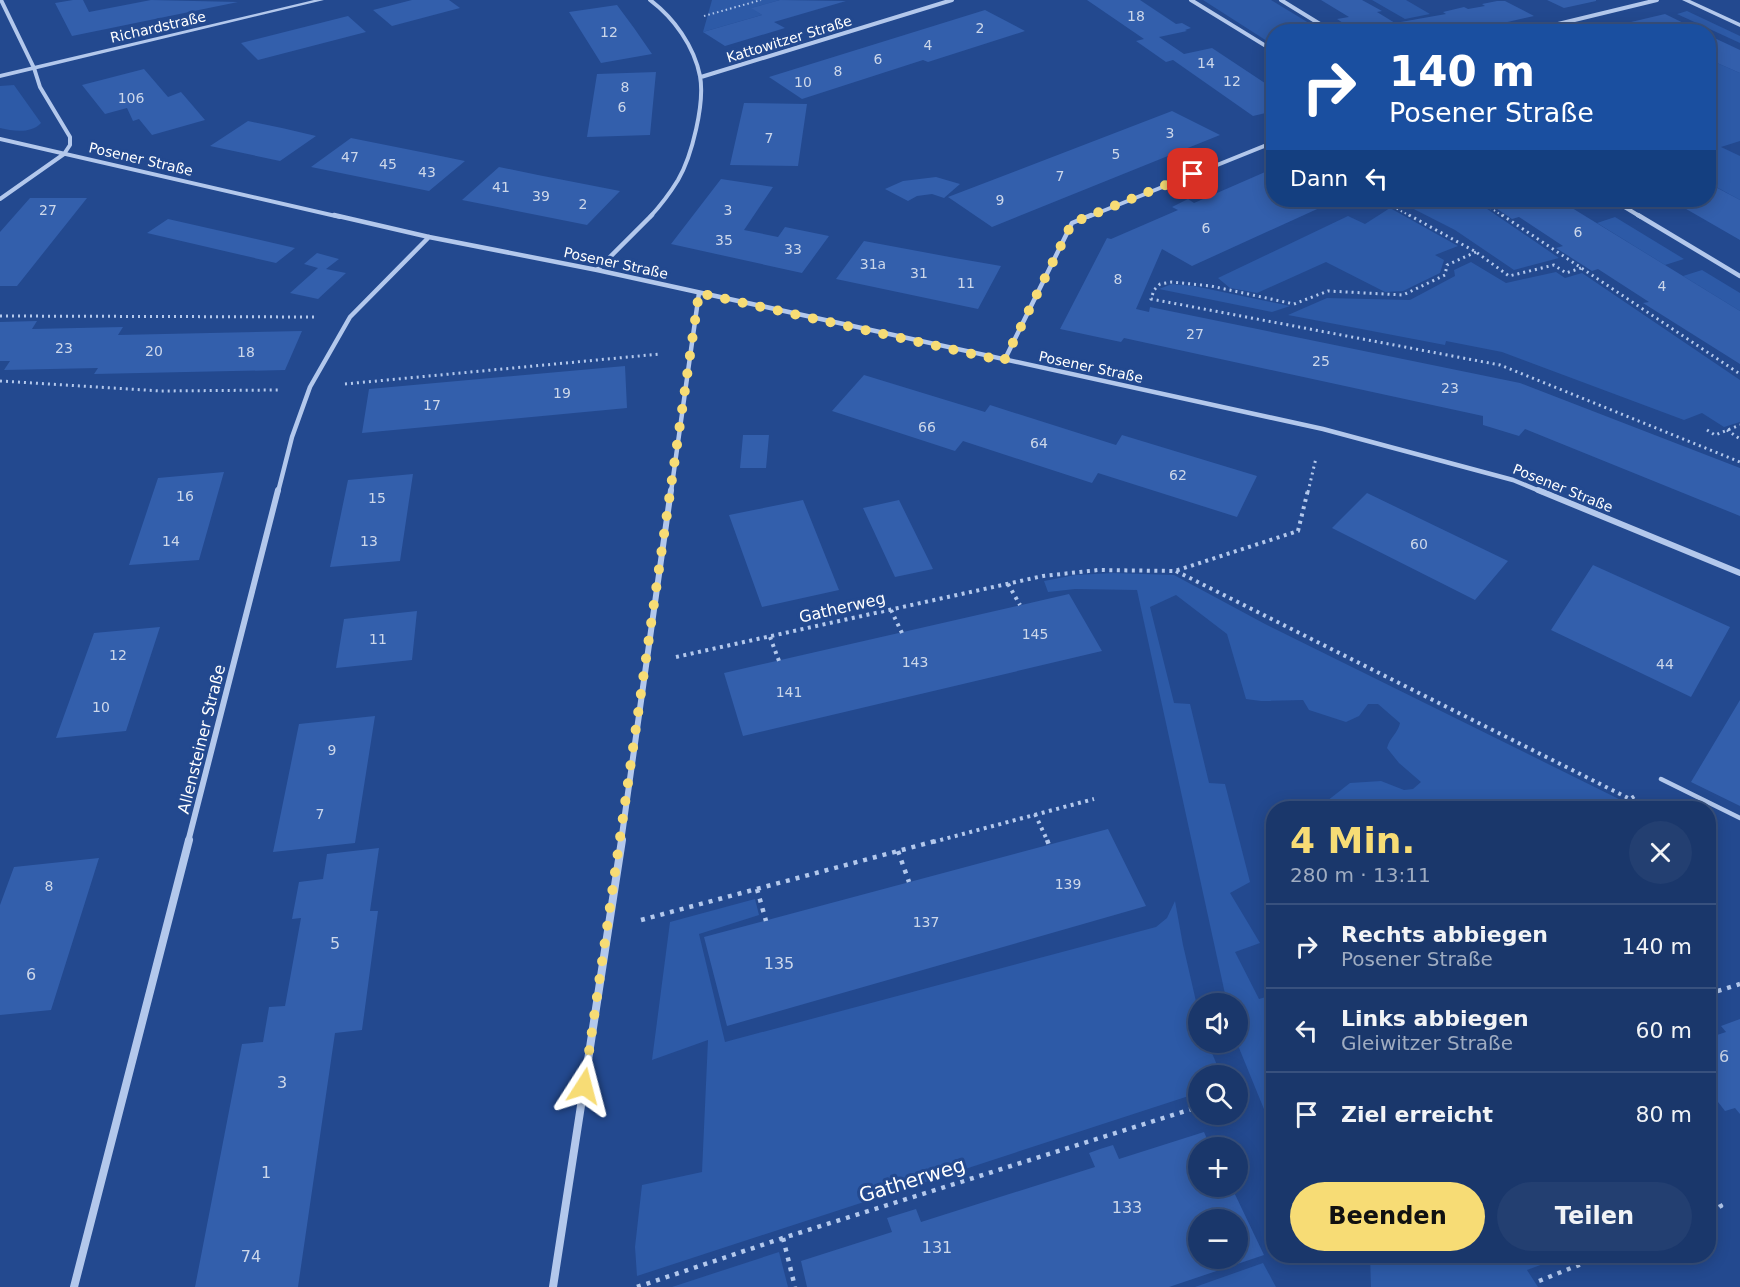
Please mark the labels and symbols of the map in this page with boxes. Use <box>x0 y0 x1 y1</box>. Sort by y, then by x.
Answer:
street label: Richardstraße <box>109 8 207 46</box>
house number: 18 <box>1127 8 1145 24</box>
street label: Kattowitzer Straße <box>724 12 854 66</box>
house number: 2 <box>976 20 984 36</box>
house number: 12 <box>600 24 618 40</box>
house number: 4 <box>924 37 933 53</box>
house number: 6 <box>874 51 883 67</box>
house number: 14 <box>1197 55 1215 71</box>
house number: 8 <box>834 63 842 79</box>
house number: 12 <box>1223 73 1241 89</box>
house number: 10 <box>794 74 812 90</box>
house number: 8 <box>621 79 629 95</box>
house number: 106 <box>118 90 144 106</box>
house number: 6 <box>618 99 627 115</box>
house number: 3 <box>1166 125 1174 141</box>
house number: 7 <box>765 130 773 146</box>
street label: Posener Straße <box>87 139 195 179</box>
house number: 5 <box>1112 146 1120 162</box>
pin <box>1167 148 1218 199</box>
house number: 47 <box>341 149 359 165</box>
house number: 45 <box>379 156 397 172</box>
house number: 43 <box>418 164 436 180</box>
house number: 7 <box>1056 168 1064 184</box>
house number: 41 <box>492 179 510 195</box>
house number: 39 <box>532 188 550 204</box>
house number: 9 <box>996 192 1004 208</box>
house number: 2 <box>579 196 587 212</box>
house number: 27 <box>39 202 57 218</box>
house number: 3 <box>724 202 732 218</box>
house number: 6 <box>1202 220 1211 236</box>
house number: 6 <box>1574 224 1583 240</box>
house number: 35 <box>715 232 733 248</box>
house number: 33 <box>784 241 802 257</box>
street label: Posener Straße <box>562 244 670 282</box>
house number: 31a <box>860 256 886 272</box>
house number: 31 <box>910 265 928 281</box>
house number: 8 <box>1114 271 1122 287</box>
house number: 11 <box>957 275 975 291</box>
house number: 4 <box>1658 278 1667 294</box>
house number: 27 <box>1186 326 1204 342</box>
house number: 23 <box>55 340 73 356</box>
house number: 20 <box>145 343 163 359</box>
house number: 18 <box>237 344 255 360</box>
street label: Posener Straße <box>1037 348 1145 386</box>
house number: 25 <box>1312 353 1330 369</box>
house number: 23 <box>1441 380 1459 396</box>
house number: 19 <box>553 385 571 401</box>
house number: 17 <box>423 397 441 413</box>
house number: 66 <box>918 419 936 435</box>
house number: 64 <box>1030 435 1048 451</box>
street label: Posener Straße <box>1511 461 1615 515</box>
house number: 62 <box>1169 467 1187 483</box>
house number: 16 <box>176 488 194 504</box>
house number: 15 <box>368 490 386 506</box>
house number: 14 <box>162 533 180 549</box>
house number: 13 <box>360 533 378 549</box>
house number: 60 <box>1410 536 1428 552</box>
street label: Gatherweg <box>797 588 887 627</box>
house number: 145 <box>1022 626 1048 642</box>
house number: 11 <box>369 631 387 647</box>
house number: 12 <box>109 647 127 663</box>
house number: 143 <box>902 654 928 670</box>
house number: 44 <box>1656 656 1674 672</box>
street label: Allensteiner Straße <box>174 663 229 816</box>
house number: 141 <box>776 684 802 700</box>
house number: 10 <box>92 699 110 715</box>
house number: 9 <box>328 742 336 758</box>
house number: 7 <box>316 806 324 822</box>
house number: 139 <box>1055 876 1081 892</box>
house number: 8 <box>45 878 53 894</box>
house number: 137 <box>913 914 939 930</box>
house number: 5 <box>330 934 340 953</box>
house number: 135 <box>764 954 794 973</box>
house number: 6 <box>26 965 36 984</box>
house number: 6 <box>1719 1047 1729 1066</box>
position arrow <box>552 1054 616 1118</box>
house number: 3 <box>277 1073 287 1092</box>
street label: Gatherweg <box>856 1152 968 1208</box>
house number: 1 <box>261 1163 271 1182</box>
house number: 133 <box>1112 1198 1142 1217</box>
house number: 131 <box>922 1238 952 1257</box>
house number: 74 <box>241 1247 261 1266</box>

